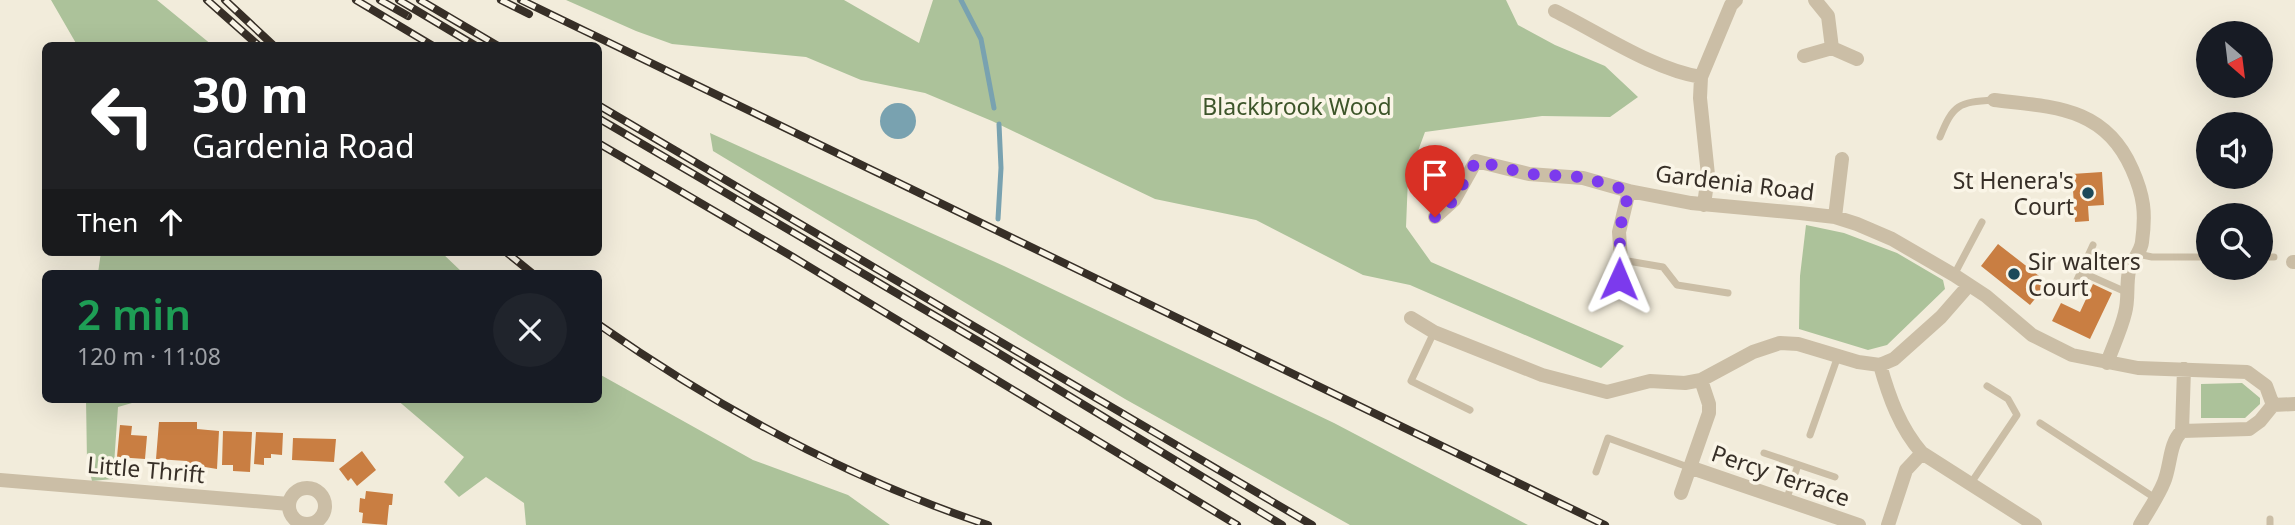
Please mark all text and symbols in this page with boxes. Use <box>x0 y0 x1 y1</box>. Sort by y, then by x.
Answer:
north arrow <box>2196 21 2273 98</box>
map controls <box>2196 21 2273 280</box>
text: 30 m <box>192 61 309 127</box>
icon: left <box>77 70 168 161</box>
park label: Blackbrook Wood <box>1202 90 1392 122</box>
button: sound <box>2196 112 2273 189</box>
text: Gardenia Road <box>192 124 415 167</box>
pin <box>1405 145 1465 217</box>
icon: arrive <box>1416 156 1454 194</box>
street label: Gardenia Road <box>1654 156 1816 208</box>
place label: St Henera's Court <box>1953 164 2074 222</box>
marker: St Henera's Court <box>2080 185 2096 201</box>
icon: ahead <box>152 203 190 241</box>
button: search <box>2196 203 2273 280</box>
text: Then <box>77 204 138 240</box>
position arrow <box>1582 242 1656 316</box>
place label: Sir walters Court <box>2028 245 2141 303</box>
marker: Sir walters Court <box>2006 266 2022 282</box>
text: 2 min <box>77 285 191 342</box>
button: close <box>493 293 567 367</box>
text: 120 m · 11:08 <box>77 340 221 372</box>
street label: Percy Terrace <box>1708 436 1854 514</box>
street label: Little Thrift <box>86 448 206 490</box>

